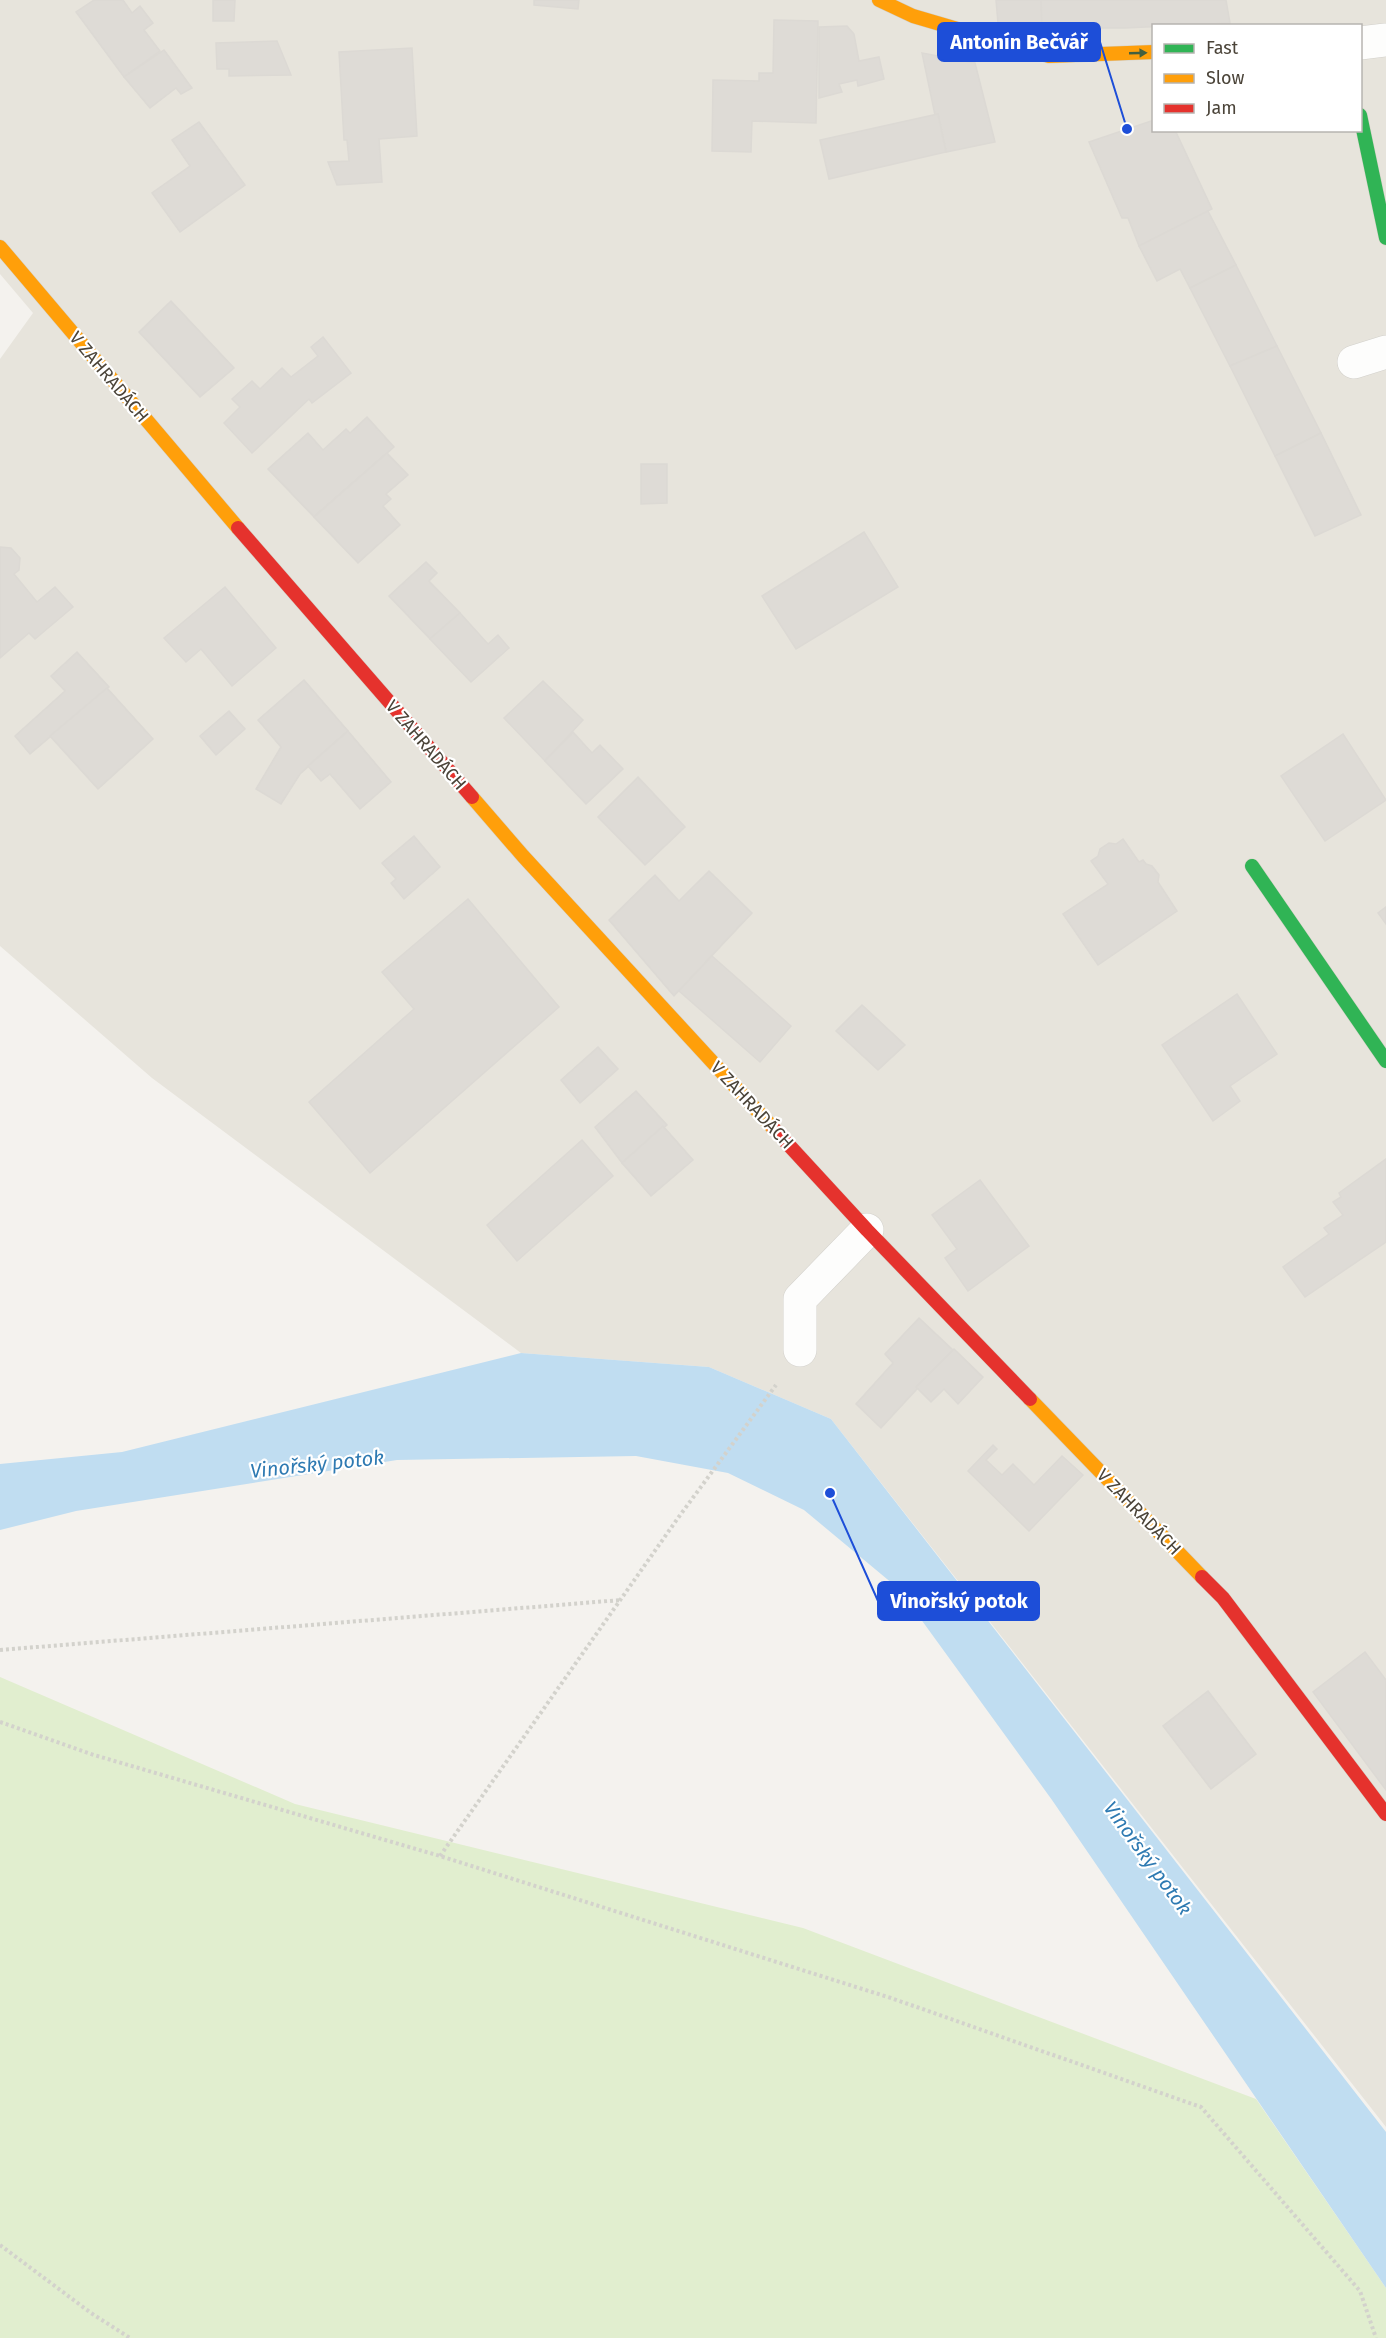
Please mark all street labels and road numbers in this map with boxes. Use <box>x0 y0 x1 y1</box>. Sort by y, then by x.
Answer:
street label: V ZAHRADÁCH <box>65 326 154 427</box>
street label: V ZAHRADÁCH <box>381 695 472 794</box>
street label: V ZAHRADÁCH <box>706 1056 799 1153</box>
street label: V ZAHRADÁCH <box>1092 1463 1186 1560</box>

